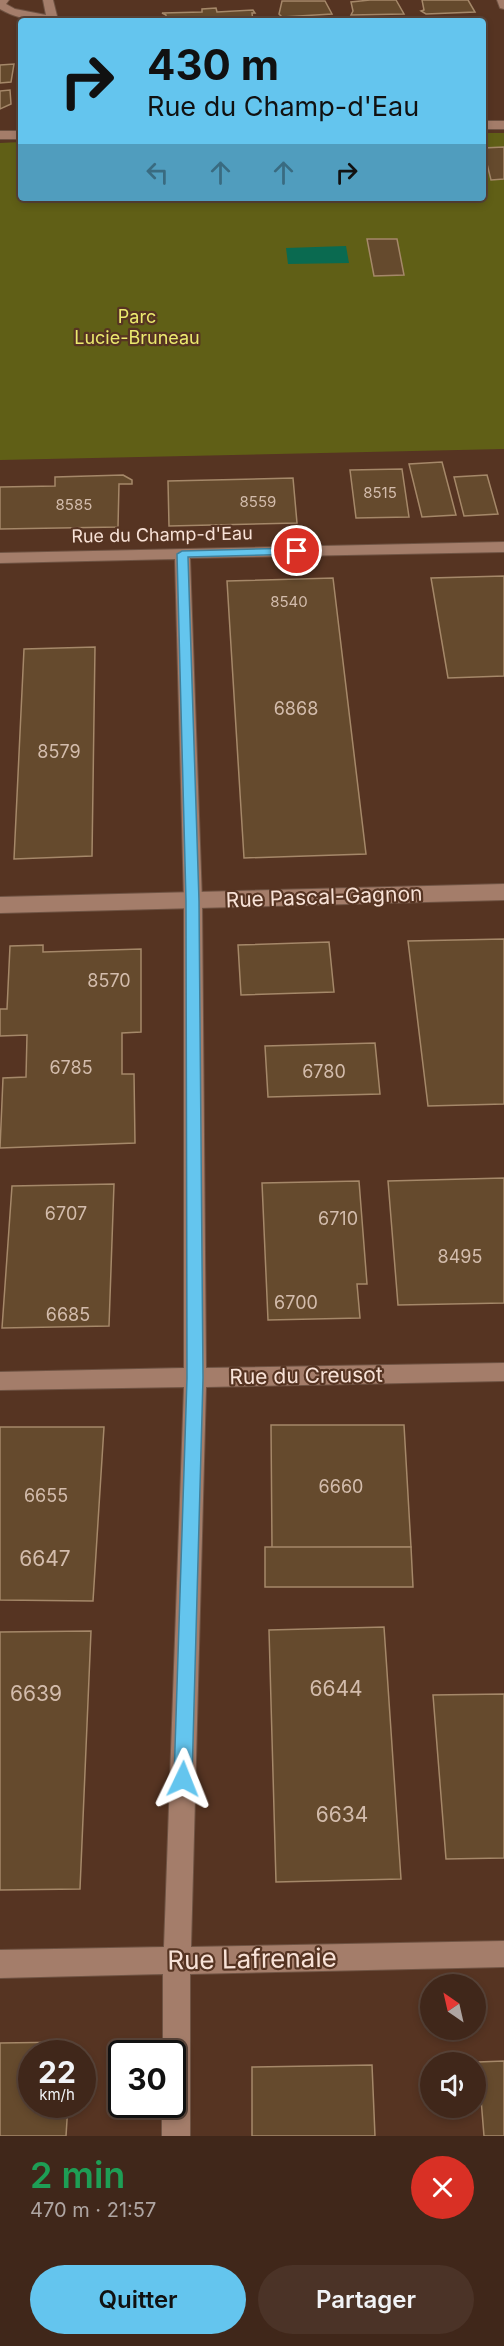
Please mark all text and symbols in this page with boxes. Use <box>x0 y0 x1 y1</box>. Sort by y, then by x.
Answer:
text: 430 m <box>147 39 279 90</box>
icon: right <box>48 42 126 120</box>
text: Rue du Champ-d'Eau <box>147 90 419 123</box>
icon: left <box>141 156 174 189</box>
icon: ahead <box>204 156 237 189</box>
icon: ahead <box>267 156 300 189</box>
icon: right <box>330 156 363 189</box>
park label: Parc Lucie-Bruneau <box>74 306 200 348</box>
house number: 8515 <box>363 483 397 502</box>
house number: 8559 <box>240 492 276 511</box>
house number: 8585 <box>56 495 92 514</box>
street label: Rue du Champ-d'Eau <box>71 522 253 547</box>
pin <box>271 525 322 576</box>
icon: arrive <box>280 534 313 567</box>
house number: 8540 <box>270 592 308 611</box>
house number: 6868 <box>274 698 318 719</box>
house number: 8579 <box>37 741 81 762</box>
street label: Rue Pascal-Gagnon <box>225 881 423 912</box>
house number: 8570 <box>87 970 131 991</box>
house number: 6785 <box>49 1057 93 1078</box>
house number: 6780 <box>302 1061 346 1082</box>
house number: 6707 <box>45 1203 87 1224</box>
house number: 6710 <box>318 1208 358 1229</box>
house number: 8495 <box>438 1246 482 1267</box>
house number: 6700 <box>274 1292 318 1313</box>
house number: 6685 <box>46 1304 90 1325</box>
street label: Rue du Creusot <box>229 1362 383 1389</box>
house number: 6660 <box>319 1476 363 1497</box>
house number: 6655 <box>24 1485 68 1506</box>
house number: 6647 <box>19 1546 71 1571</box>
house number: 6644 <box>309 1676 363 1701</box>
house number: 6639 <box>10 1681 62 1706</box>
position arrow <box>151 1747 215 1811</box>
house number: 6634 <box>316 1802 368 1827</box>
street label: Rue Lafrenaie <box>167 1942 337 1975</box>
north arrow <box>420 1974 486 2040</box>
map controls <box>420 1974 486 2118</box>
speed limit sign: 30 <box>108 2040 186 2118</box>
button: sound <box>420 2052 486 2118</box>
text: 22 <box>38 2054 76 2090</box>
text: km/h <box>39 2085 75 2104</box>
text: 2 min <box>30 2153 125 2197</box>
button: close <box>411 2156 474 2219</box>
text: 470 m · 21:57 <box>30 2198 156 2222</box>
button: Quitter <box>30 2265 246 2334</box>
button: Partager <box>258 2265 474 2334</box>

